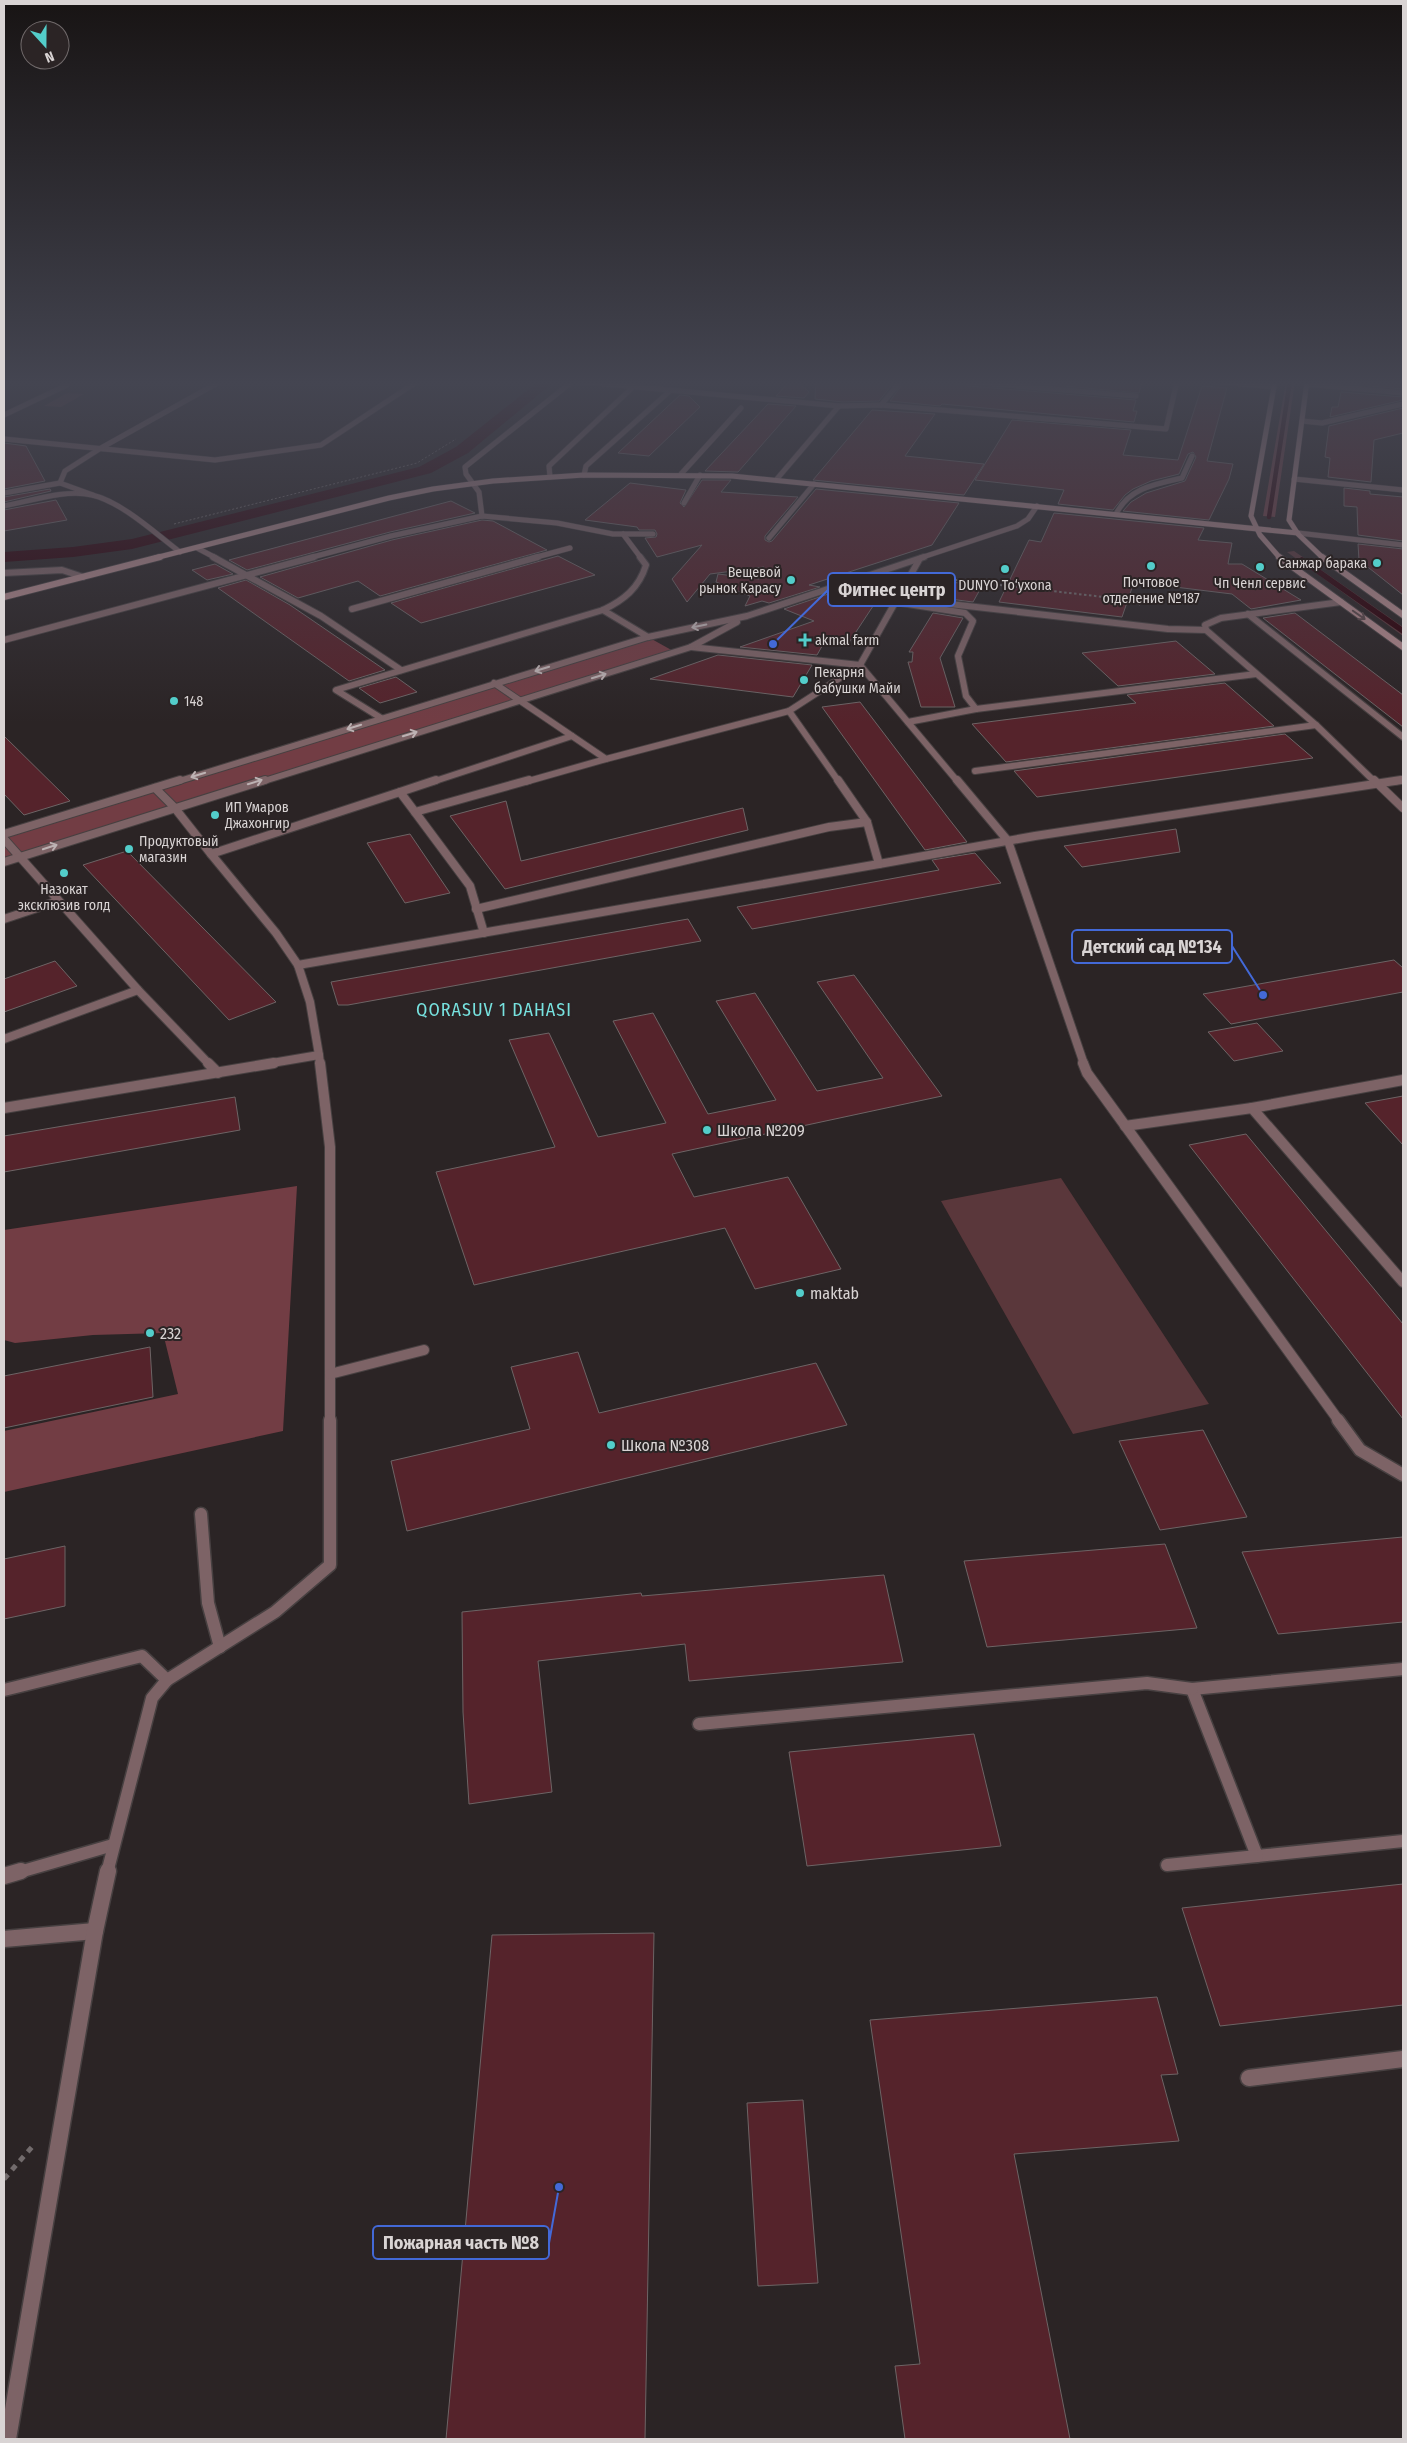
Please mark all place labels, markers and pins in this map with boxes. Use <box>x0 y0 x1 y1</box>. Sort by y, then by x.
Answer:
place label: Санжар барака <box>1278 555 1367 572</box>
marker: Санжар барака <box>1371 557 1383 569</box>
marker: Почтовое отделение №187 <box>1145 560 1157 572</box>
marker: Чп Ченл сервис <box>1254 561 1266 573</box>
marker: DUNYO To‘yxona <box>999 563 1011 575</box>
place label: Вещевой рынок Карасу <box>699 564 782 597</box>
callout: Фитнес центр <box>828 573 955 606</box>
marker: Вещевой рынок Карасу <box>785 574 797 586</box>
place label: Почтовое отделение №187 <box>1102 574 1200 607</box>
place label: Чп Ченл сервис <box>1214 575 1306 592</box>
place label: DUNYO To‘yxona <box>958 577 1052 594</box>
place label: akmal farm <box>815 632 879 649</box>
marker: akmal farm <box>799 634 811 646</box>
place label: Пекарня бабушки Майи <box>814 664 901 697</box>
marker: Пекарня бабушки Майи <box>798 674 810 686</box>
place label: 148 <box>184 693 203 710</box>
marker: 148 <box>168 695 180 707</box>
place label: ИП Умаров Джахонгир <box>224 799 290 832</box>
marker: ИП Умаров Джахонгир <box>209 809 221 821</box>
place label: Продуктовый магазин <box>139 833 219 866</box>
marker: Продуктовый магазин <box>123 843 135 855</box>
marker: Назокат эксклюзив голд <box>58 867 70 879</box>
place label: Назокат эксклюзив голд <box>18 881 110 914</box>
callout: Детский сад №134 <box>1072 930 1232 963</box>
place label: Школа №209 <box>717 1121 805 1140</box>
marker: Школа №209 <box>701 1124 713 1136</box>
place label: maktab <box>810 1284 859 1303</box>
marker: maktab <box>794 1287 806 1299</box>
place label: 232 <box>160 1324 181 1343</box>
marker: 232 <box>144 1327 156 1339</box>
place label: Школа №308 <box>621 1436 709 1455</box>
marker: Школа №308 <box>605 1439 617 1451</box>
callout: Пожарная часть №8 <box>373 2226 549 2259</box>

